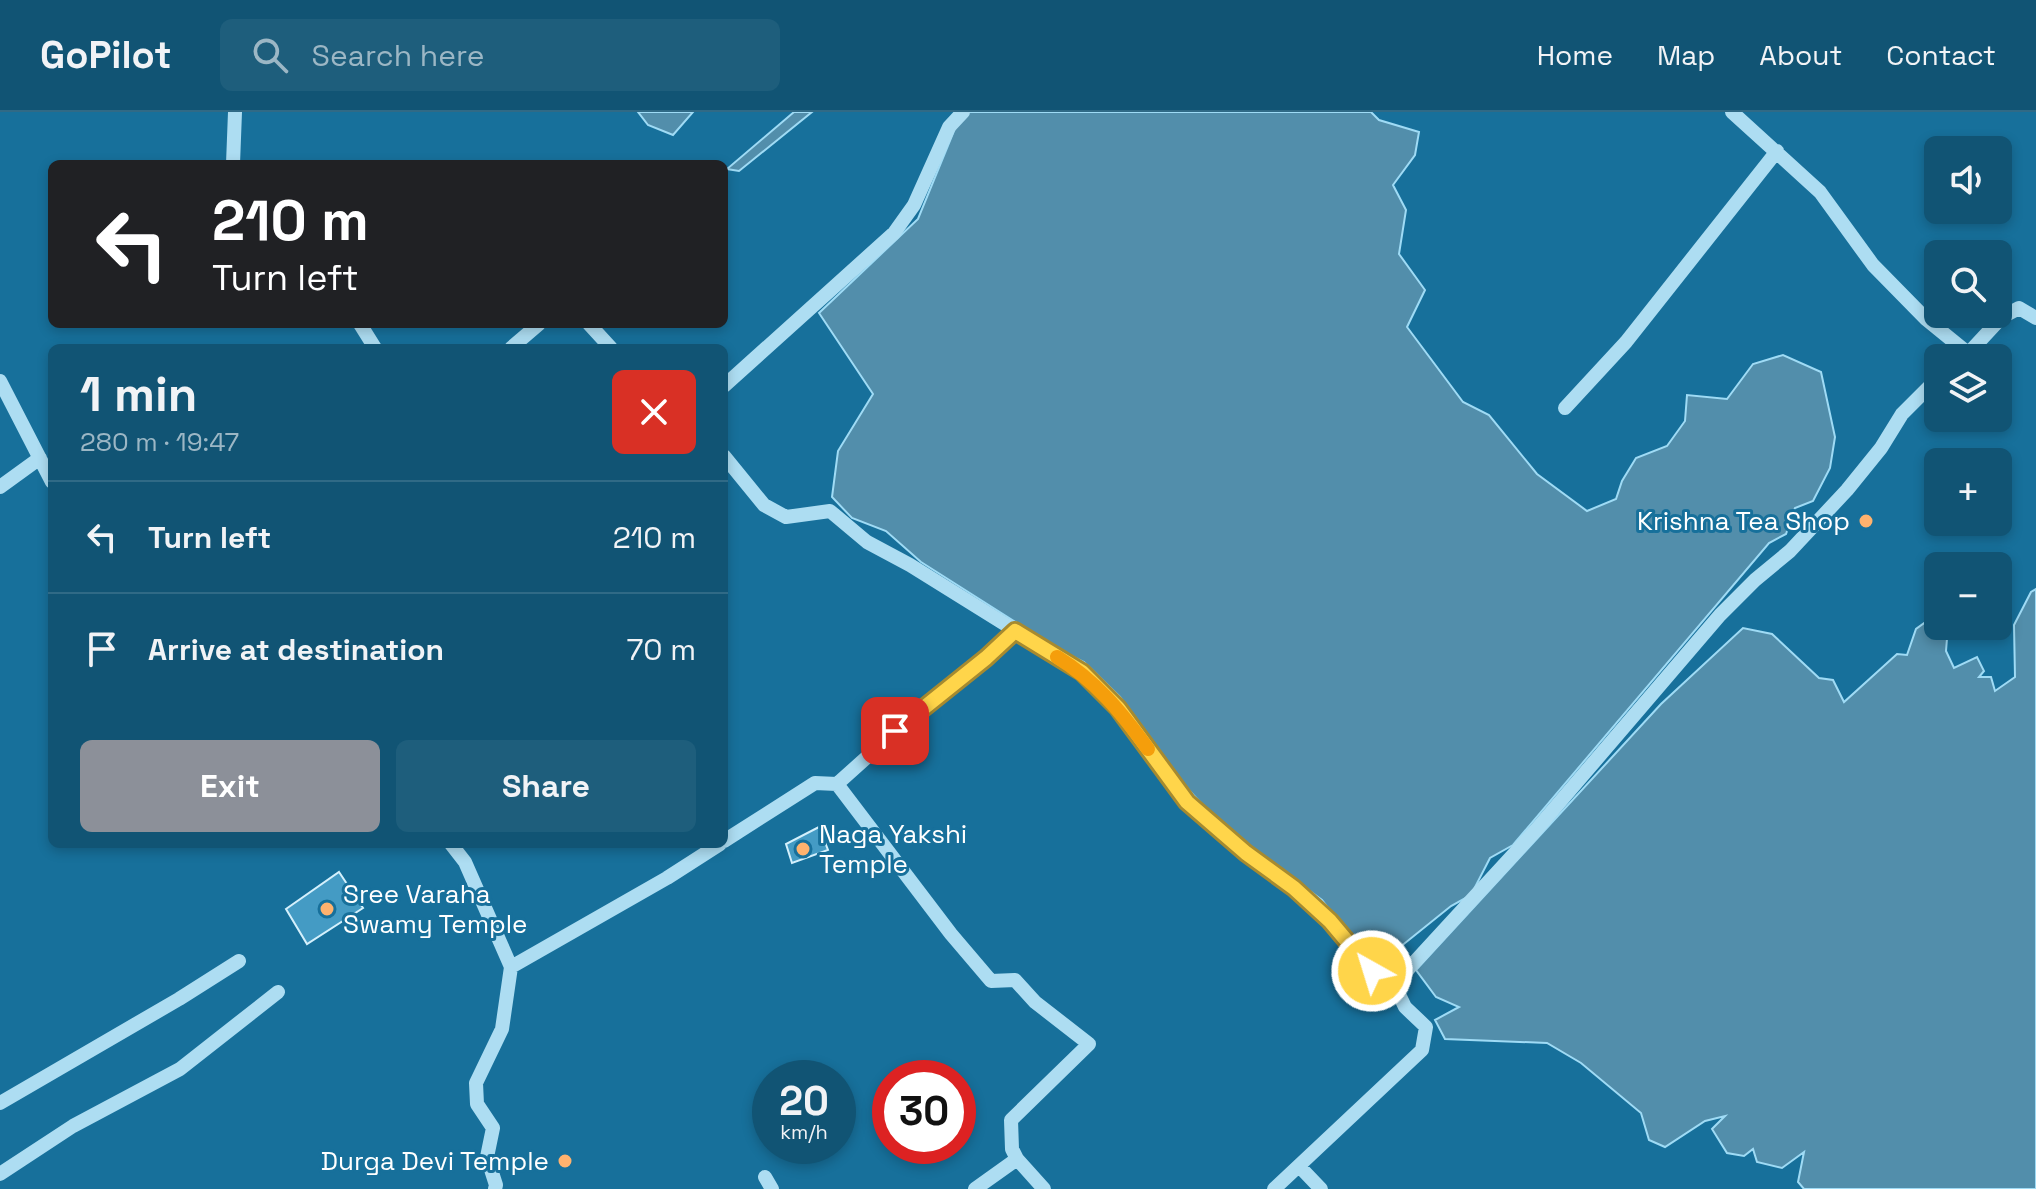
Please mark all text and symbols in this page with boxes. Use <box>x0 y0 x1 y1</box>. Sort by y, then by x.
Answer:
search box <box>220 19 780 91</box>
text: GoPilot <box>40 31 172 79</box>
icon: search <box>248 33 292 77</box>
text: Search here <box>312 36 484 75</box>
text: Home <box>1537 37 1613 73</box>
text: Map <box>1657 37 1715 73</box>
text: About <box>1759 37 1842 73</box>
text: Contact <box>1886 37 1996 73</box>
map controls <box>1924 136 2012 640</box>
button: sound <box>1924 136 2012 224</box>
text: 210 m <box>212 185 369 256</box>
icon: left <box>80 192 184 296</box>
button: search <box>1924 240 2012 328</box>
text: Turn left <box>212 255 359 301</box>
button: layers <box>1924 344 2012 432</box>
text: 1 min <box>80 364 197 425</box>
button: close <box>612 370 696 454</box>
text: 280 m · 19:47 <box>80 425 239 459</box>
button: + <box>1924 448 2012 536</box>
place label: Krishna Tea Shop <box>1637 504 1850 538</box>
marker: Krishna Tea Shop <box>1857 512 1875 530</box>
icon: left <box>80 515 124 559</box>
text: Turn left <box>148 518 271 557</box>
text: 210 m <box>613 518 696 557</box>
button: − <box>1924 552 2012 640</box>
icon: arrive <box>80 627 124 671</box>
text: Arrive at destination <box>148 630 444 669</box>
text: 70 m <box>627 630 696 669</box>
pin <box>861 697 929 765</box>
icon: arrive <box>873 709 917 753</box>
button: Exit <box>80 740 380 832</box>
button: Share <box>396 740 696 832</box>
place label: Naga Yakshi Temple <box>819 817 967 881</box>
marker: Naga Yakshi Temple <box>794 840 812 858</box>
place label: Sree Varaha Swamy Temple <box>343 877 528 941</box>
marker: Sree Varaha Swamy Temple <box>318 900 336 918</box>
position arrow <box>1330 929 1414 1013</box>
speed limit sign: 30 <box>872 1060 976 1164</box>
text: 20 <box>779 1076 829 1127</box>
text: km/h <box>780 1119 828 1145</box>
place label: Durga Devi Temple <box>321 1144 549 1178</box>
marker: Durga Devi Temple <box>556 1152 574 1170</box>

